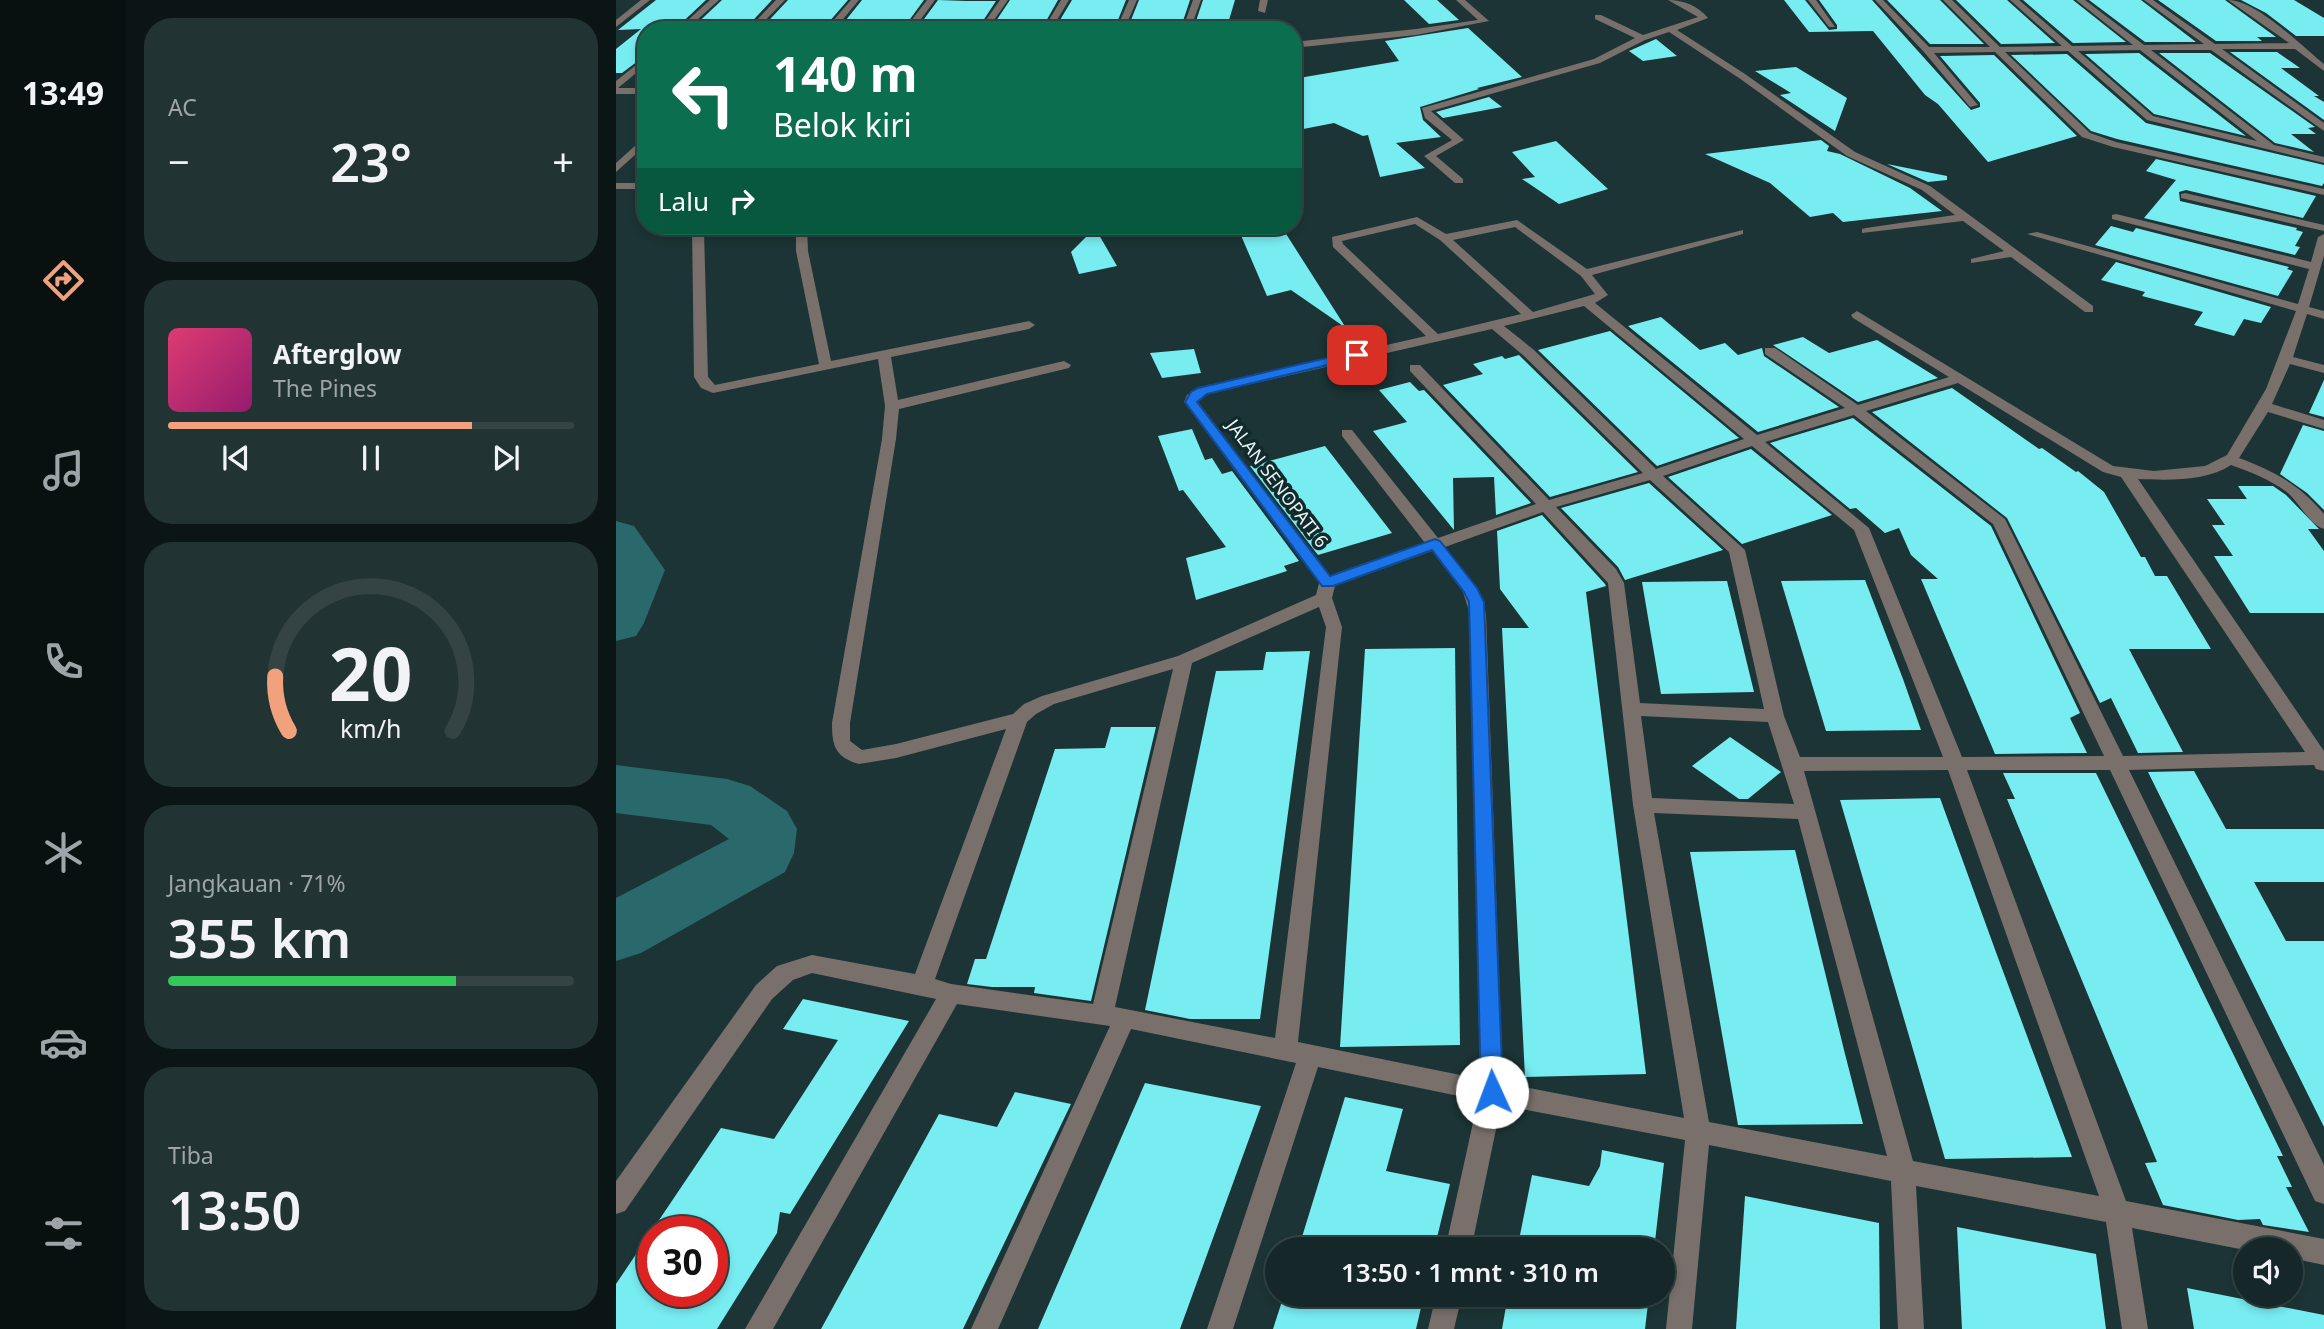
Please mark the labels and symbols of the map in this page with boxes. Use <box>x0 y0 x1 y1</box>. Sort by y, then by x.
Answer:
pin <box>1327 325 1387 385</box>
street label: JALAN SENOPATI 6 <box>1221 412 1334 552</box>
position arrow <box>1455 1055 1529 1129</box>
speed limit sign: 30 <box>637 1216 728 1307</box>

